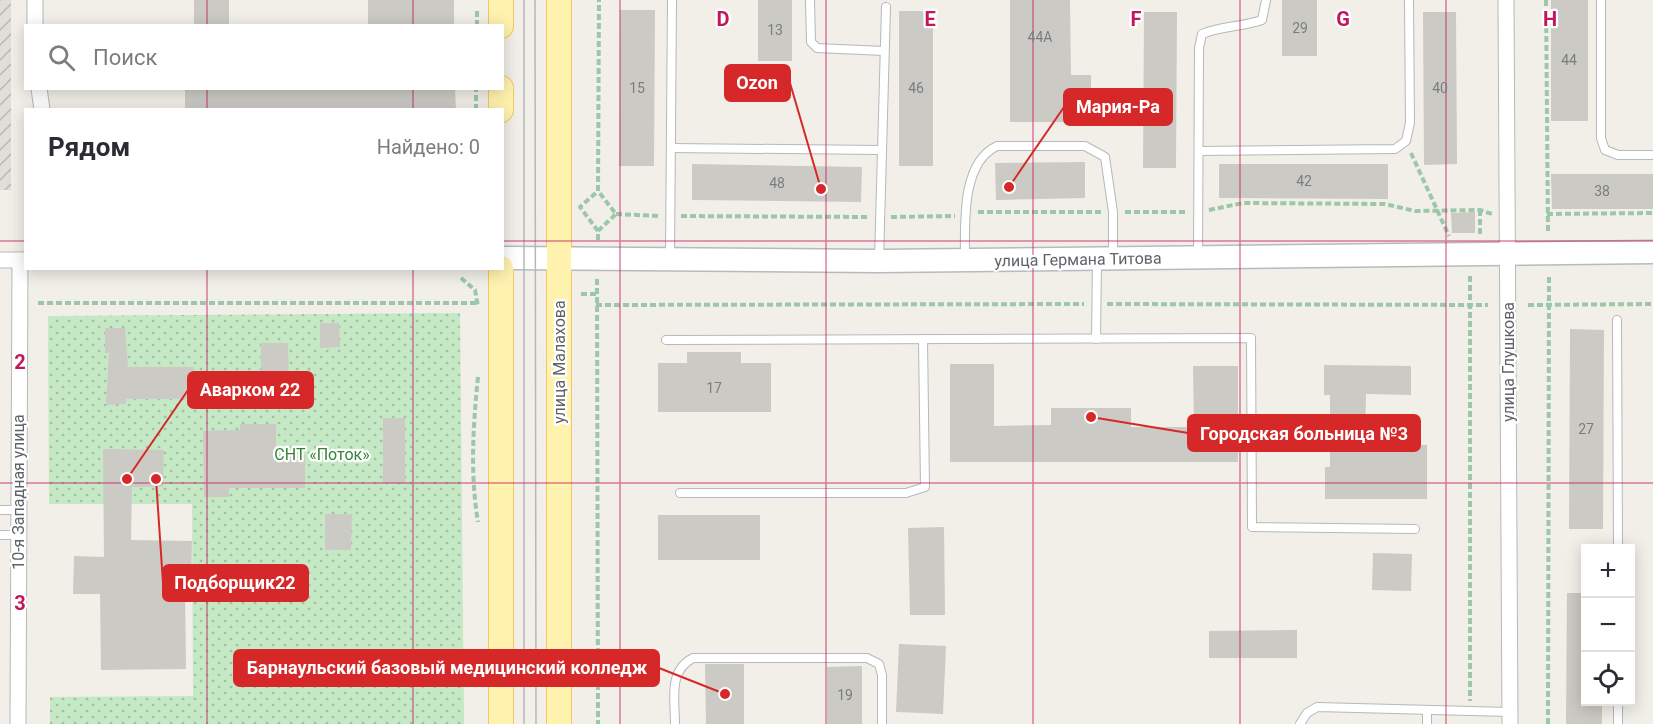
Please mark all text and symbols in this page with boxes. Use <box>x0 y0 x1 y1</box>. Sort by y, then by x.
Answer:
text: D <box>717 7 730 31</box>
text: E <box>924 7 936 31</box>
text: F <box>1131 7 1142 31</box>
text: G <box>1336 7 1350 31</box>
text: H <box>1543 7 1557 31</box>
house number: 29 <box>1292 20 1308 36</box>
house number: 13 <box>767 22 783 38</box>
search box <box>24 24 504 90</box>
house number: 44А <box>1028 29 1052 45</box>
icon: search <box>45 41 78 74</box>
text: Поиск <box>93 45 157 70</box>
house number: 44 <box>1561 52 1577 68</box>
callout: Ozon <box>725 65 790 101</box>
text: Ozon <box>736 72 778 93</box>
house number: 15 <box>629 80 645 96</box>
house number: 46 <box>908 80 924 96</box>
house number: 40 <box>1432 80 1448 96</box>
callout: Мария-Ра <box>1064 89 1172 125</box>
text: Мария-Ра <box>1076 96 1160 117</box>
text: Рядом <box>48 132 130 162</box>
text: Найдено: 0 <box>377 135 480 159</box>
house number: 42 <box>1296 173 1312 189</box>
house number: 48 <box>769 175 785 191</box>
house number: 38 <box>1594 183 1610 199</box>
street label: улица Германа Титова <box>994 249 1162 270</box>
street label: улица Малахова <box>550 300 569 424</box>
street label: улица Глушкова <box>1499 302 1518 422</box>
text: 2 <box>14 350 26 374</box>
callout: Аварком 22 <box>188 372 313 408</box>
text: Аварком 22 <box>200 379 300 400</box>
house number: 17 <box>706 380 722 396</box>
street label: 10-я Западная улица <box>9 414 28 570</box>
callout: Городская больница №3 <box>1188 415 1420 451</box>
house number: 27 <box>1578 421 1594 437</box>
text: Городская больница №3 <box>1200 423 1408 444</box>
park label: СНТ «Поток» <box>274 445 370 464</box>
map controls <box>1581 544 1635 706</box>
button: + <box>1581 544 1635 598</box>
callout: Подборщик22 <box>163 565 308 601</box>
text: Подборщик22 <box>174 572 296 593</box>
text: 3 <box>14 591 26 615</box>
button: − <box>1581 598 1635 652</box>
callout: Барнаульский базовый медицинский колледж <box>234 650 659 686</box>
button: locate <box>1581 652 1635 706</box>
text: Барнаульский базовый медицинский колледж <box>247 657 648 678</box>
house number: 19 <box>837 687 853 703</box>

